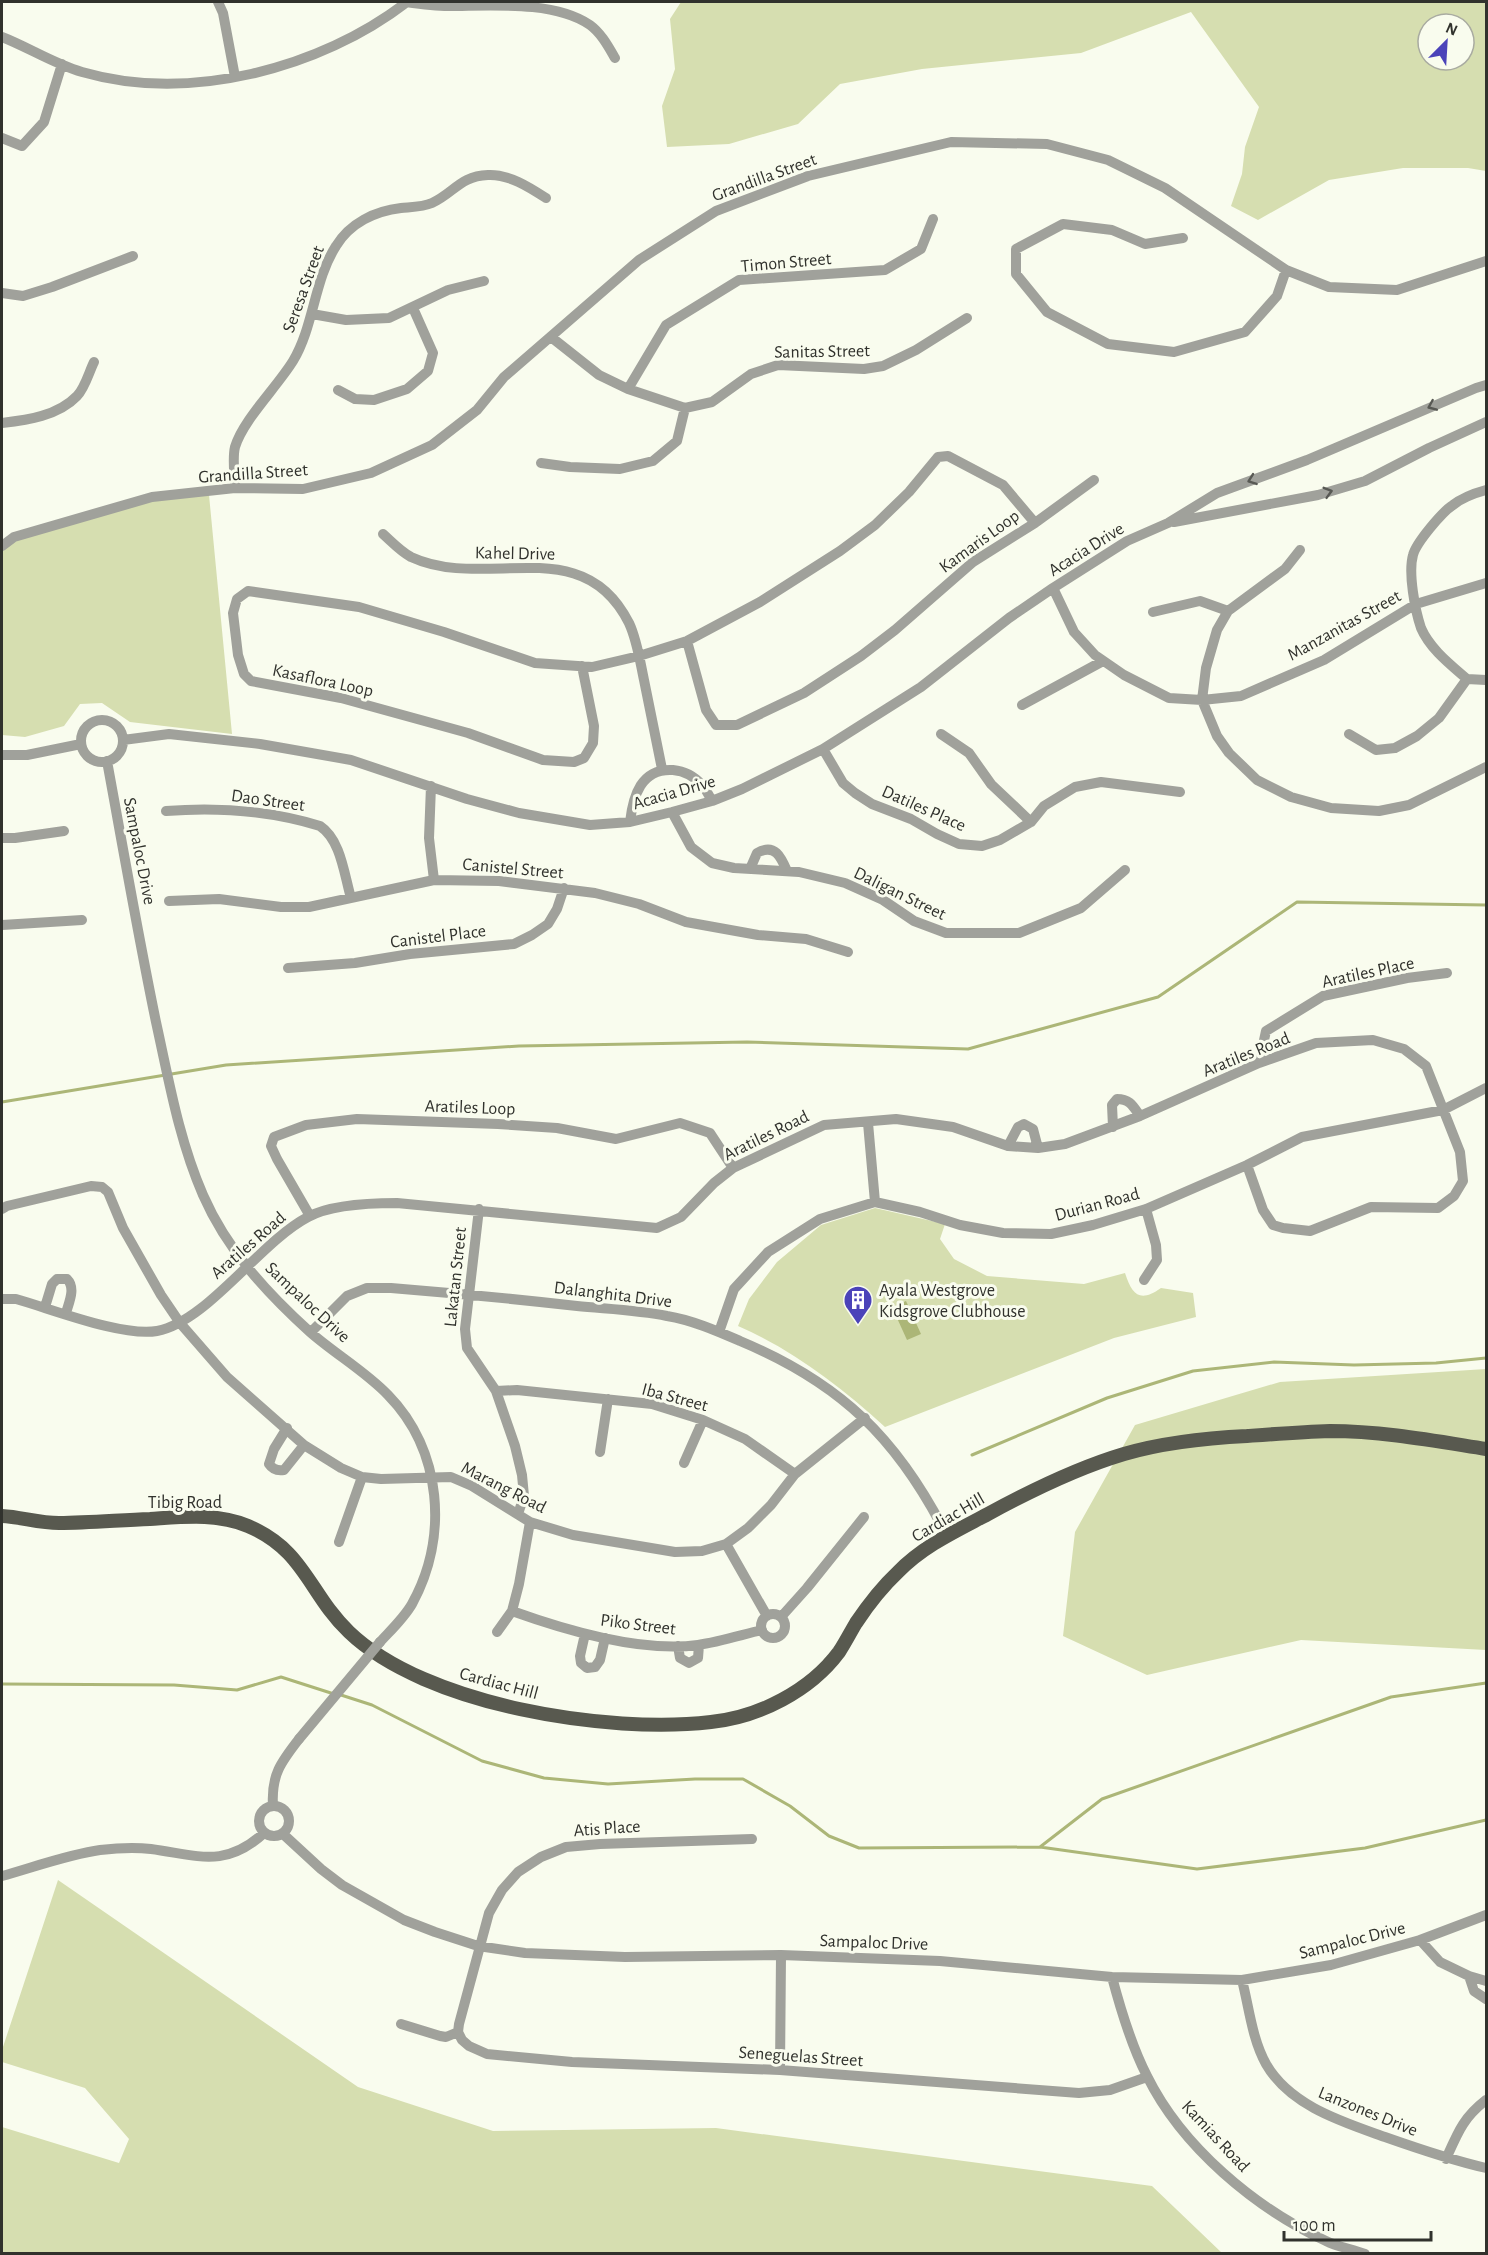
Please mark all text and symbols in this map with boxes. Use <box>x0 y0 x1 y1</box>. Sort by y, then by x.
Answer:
north arrow <box>1416 12 1476 72</box>
text: N <box>1443 20 1460 39</box>
street label: Grandilla Street <box>710 151 819 205</box>
street label: Seresa Street <box>280 243 328 335</box>
street label: Timon Street <box>740 250 832 276</box>
street label: Sanitas Street <box>774 342 870 362</box>
one-way arrow <box>1427 399 1438 411</box>
street label: Grandilla Street <box>198 461 309 487</box>
one-way arrow <box>1247 472 1257 485</box>
one-way arrow <box>1322 487 1333 499</box>
street label: Kamaris Loop <box>936 507 1023 577</box>
street label: Acacia Drive <box>1046 520 1127 580</box>
street label: Kahel Drive <box>475 544 555 564</box>
street label: Manzanitas Street <box>1285 587 1404 664</box>
street label: Kasaflora Loop <box>271 662 375 700</box>
street label: Acacia Drive <box>631 773 718 813</box>
street label: Datiles Place <box>879 782 968 835</box>
street label: Dao Street <box>230 787 306 815</box>
street label: Sampaloc Drive <box>120 796 158 906</box>
street label: Canistel Street <box>462 856 564 882</box>
street label: Daligan Street <box>851 864 949 924</box>
street label: Canistel Place <box>389 922 487 952</box>
street label: Aratiles Place <box>1320 954 1416 992</box>
street label: Aratiles Road <box>1200 1029 1293 1081</box>
street label: Aratiles Loop <box>424 1097 516 1119</box>
street label: Aratiles Road <box>721 1108 812 1164</box>
street label: Durian Road <box>1053 1185 1142 1225</box>
street label: Aratiles Road <box>208 1209 289 1283</box>
street label: Lakatan Street <box>442 1226 470 1328</box>
street label: Sampaloc Drive <box>261 1259 353 1346</box>
street label: Dalanghita Drive <box>553 1279 673 1311</box>
place label: Ayala Westgrove Kidsgrove Clubhouse <box>879 1282 1026 1321</box>
building icon: Ayala Westgrove Kidsgrove Clubhouse <box>842 1284 874 1326</box>
street label: Iba Street <box>640 1381 710 1415</box>
street label: Marang Road <box>458 1459 549 1517</box>
street label: Cardiac Hill <box>909 1490 988 1546</box>
street label: Tibig Road <box>148 1494 222 1512</box>
street label: Piko Street <box>599 1611 677 1639</box>
street label: Cardiac Hill <box>457 1665 540 1703</box>
street label: Atis Place <box>573 1818 641 1840</box>
street label: Sampaloc Drive <box>1297 1919 1407 1963</box>
street label: Sampaloc Drive <box>819 1932 929 1954</box>
street label: Seneguelas Street <box>738 2044 864 2070</box>
street label: Lanzones Drive <box>1315 2084 1420 2140</box>
street label: Kamias Road <box>1178 2098 1253 2176</box>
scale bar <box>1284 2204 1431 2242</box>
text: 100 m <box>1293 2217 1336 2235</box>

